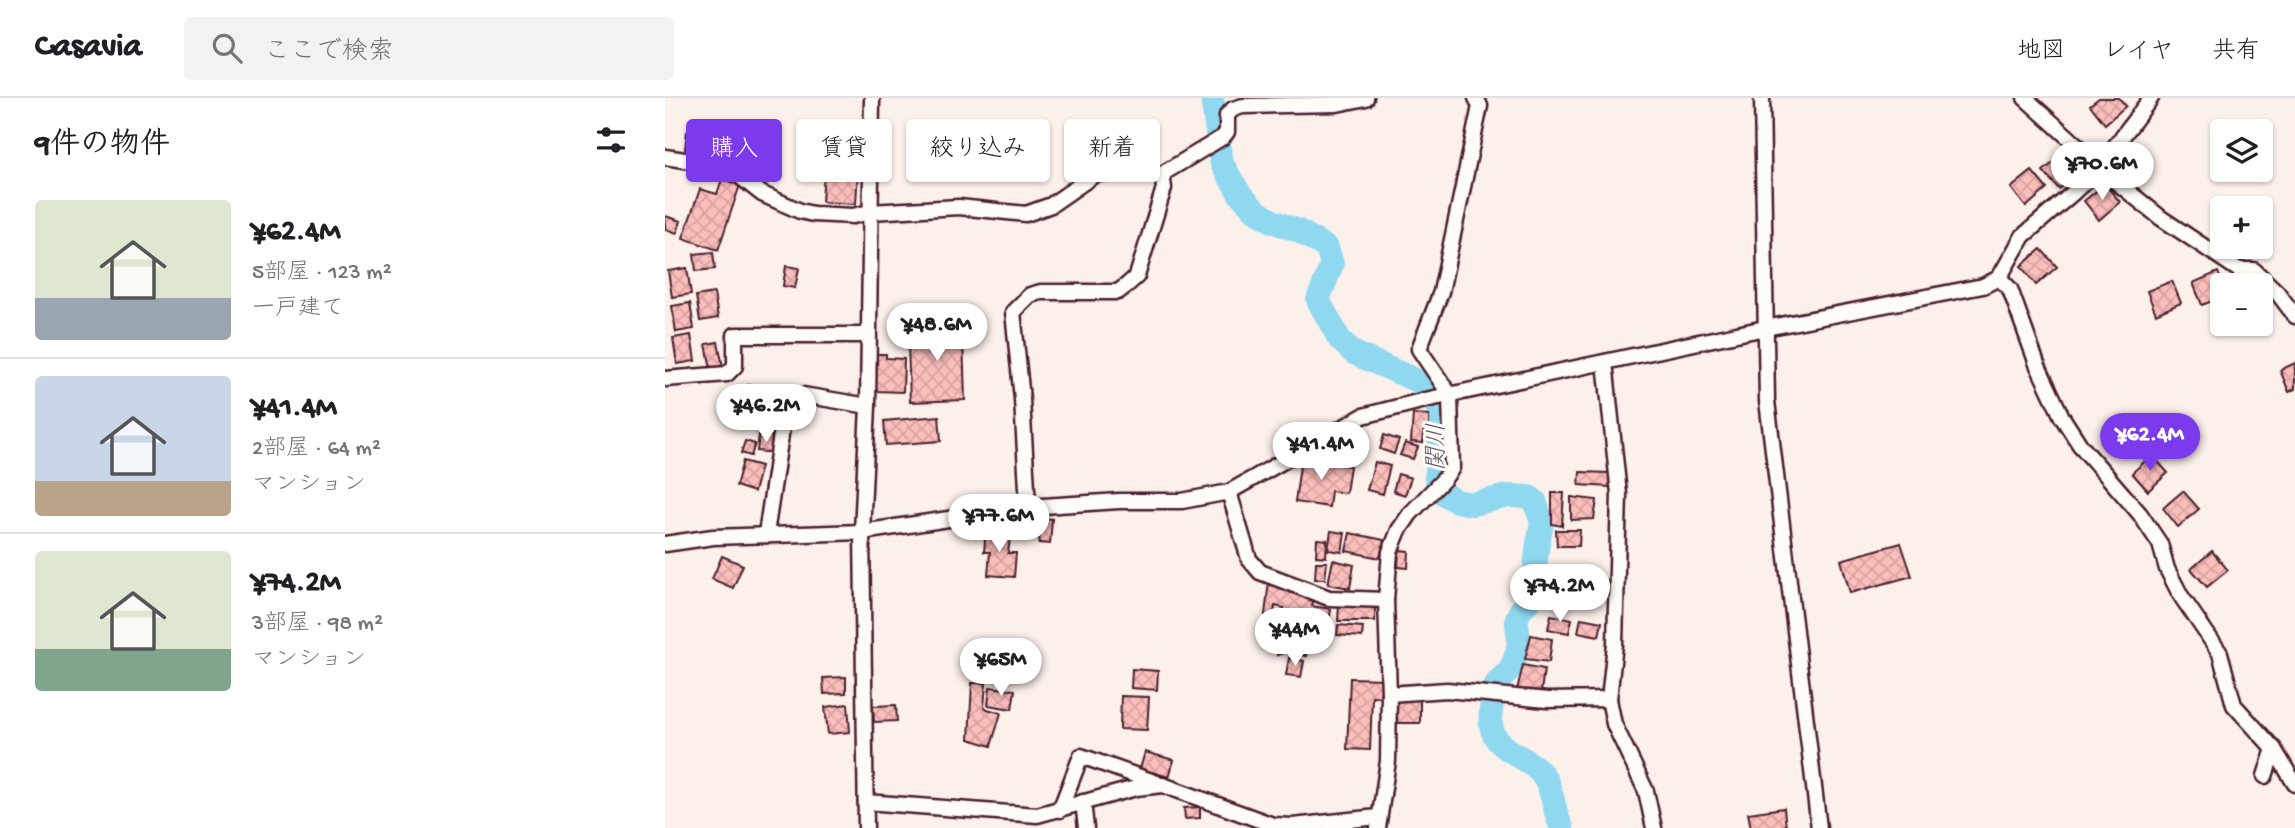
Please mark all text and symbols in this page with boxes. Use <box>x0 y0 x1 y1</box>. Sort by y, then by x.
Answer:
search box <box>184 17 674 80</box>
text: Casavia <box>35 29 142 67</box>
icon: search <box>208 29 246 67</box>
text: ここで検索 <box>264 38 394 69</box>
text: 地図 <box>2017 38 2065 67</box>
text: レイヤ <box>2103 38 2174 67</box>
text: 共有 <box>2212 38 2260 67</box>
chip: 購入 <box>686 119 782 182</box>
chip: 賃貸 <box>796 119 892 182</box>
chip: 絞り込み <box>906 119 1050 182</box>
chip: 新着 <box>1064 119 1160 182</box>
map controls <box>2210 119 2273 336</box>
button: layers <box>2210 119 2273 182</box>
icon: filters <box>592 121 630 159</box>
text: 9件の物件 <box>35 129 170 164</box>
pin: ¥70.6M <box>2045 142 2159 202</box>
text: ¥70.6M <box>2067 151 2137 178</box>
button: + <box>2210 196 2273 259</box>
text: ¥62.4M <box>252 216 340 251</box>
icon: home <box>91 228 175 312</box>
text: 5部屋 · 123 m² <box>252 260 392 287</box>
button: − <box>2210 273 2273 336</box>
text: 一戸建て <box>252 296 344 323</box>
pin: ¥48.6M <box>880 303 994 363</box>
text: ¥48.6M <box>903 312 972 339</box>
pin: ¥46.2M <box>709 384 823 444</box>
text: ¥41.4M <box>252 392 337 427</box>
text: ¥46.2M <box>732 393 800 420</box>
icon: home <box>91 404 175 488</box>
pin: ¥62.4M <box>2093 414 2207 473</box>
pin: ¥41.4M <box>1264 422 1378 482</box>
text: ¥62.4M <box>2116 422 2184 449</box>
water label: 関川 <box>1424 423 1453 471</box>
text: ¥41.4M <box>1289 431 1353 458</box>
text: 2部屋 · 64 m² <box>252 436 381 463</box>
text: マンション <box>252 472 366 499</box>
pin: ¥77.6M <box>942 494 1056 554</box>
text: ¥77.6M <box>964 503 1034 530</box>
pin: ¥74.2M <box>1503 564 1617 624</box>
text: ¥74.2M <box>252 567 341 602</box>
text: ¥74.2M <box>1526 573 1594 600</box>
icon: home <box>91 579 175 663</box>
pin: ¥44M <box>1254 608 1336 668</box>
text: 3部屋 · 98 m² <box>252 611 383 638</box>
text: ¥44M <box>1271 617 1319 644</box>
pin: ¥65M <box>960 638 1042 698</box>
text: マンション <box>252 647 366 674</box>
text: ¥65M <box>976 647 1026 674</box>

